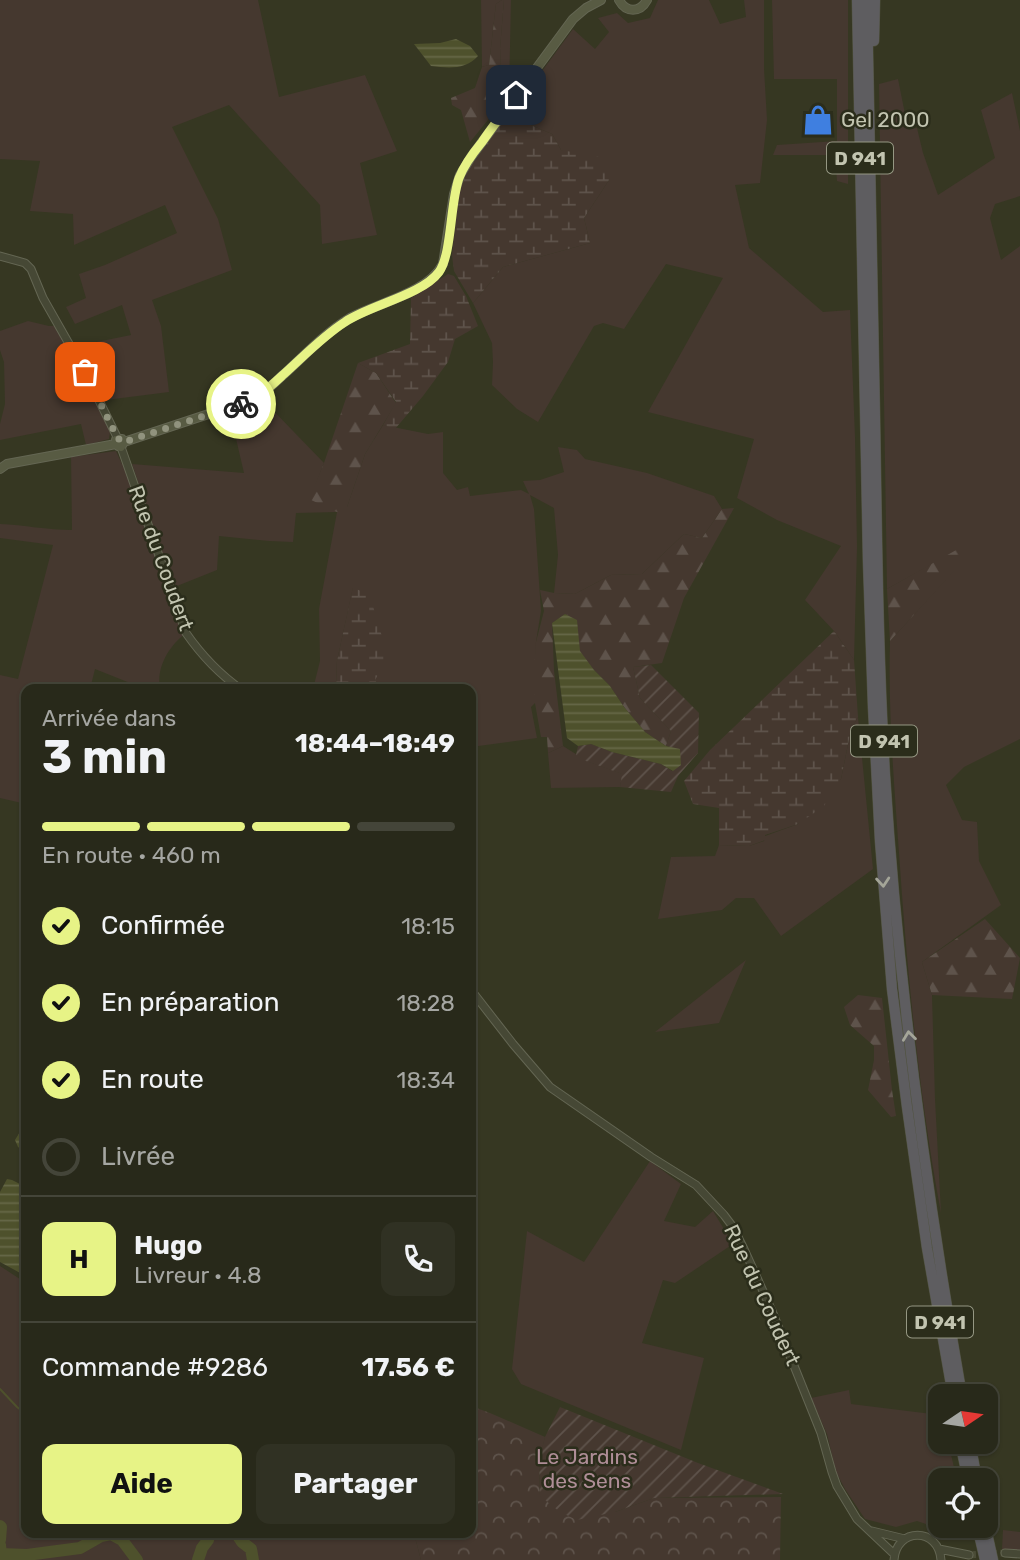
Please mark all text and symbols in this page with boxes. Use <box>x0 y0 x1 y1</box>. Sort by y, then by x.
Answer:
pin <box>486 65 546 125</box>
icon: home <box>497 76 535 114</box>
shop icon: Gel 2000 <box>801 103 835 137</box>
place label: Gel 2000 <box>841 107 930 132</box>
road number: D 941 <box>827 142 893 174</box>
pin <box>55 342 115 402</box>
icon: bag <box>66 353 104 391</box>
courier <box>206 369 276 439</box>
icon: bike <box>222 385 260 423</box>
street label: Rue du Coudert <box>124 482 199 634</box>
text: Arrivée dans <box>42 704 176 732</box>
road number: D 941 <box>851 726 917 756</box>
text: 18:44–18:49 <box>295 728 455 759</box>
text: 3 min <box>42 730 167 785</box>
text: En route · 460 m <box>42 841 221 869</box>
one-way arrow <box>875 877 890 888</box>
icon: check <box>42 907 80 945</box>
text: Confirmée <box>101 910 225 941</box>
text: 18:15 <box>401 912 455 940</box>
icon: check <box>42 984 80 1022</box>
text: En préparation <box>101 987 279 1018</box>
text: 18:28 <box>397 989 455 1017</box>
one-way arrow <box>901 1030 916 1042</box>
icon: check <box>42 1061 80 1099</box>
text: En route <box>101 1064 204 1095</box>
text: 18:34 <box>397 1066 455 1094</box>
text: Livrée <box>101 1141 175 1172</box>
street label: Rue du Coudert <box>719 1220 806 1369</box>
button: phone <box>381 1222 455 1296</box>
text: Hugo <box>134 1230 202 1261</box>
text: H <box>69 1244 89 1275</box>
text: Livreur · 4.8 <box>134 1261 262 1289</box>
road number: D 941 <box>907 1306 973 1338</box>
text: Commande #9286 <box>42 1352 268 1383</box>
text: 17.56 € <box>362 1352 455 1383</box>
north arrow <box>928 1384 998 1454</box>
map controls <box>928 1384 998 1538</box>
button: Aide <box>42 1444 242 1524</box>
button: Partager <box>256 1444 455 1524</box>
park label: Le Jardins des Sens <box>536 1444 638 1493</box>
button: locate <box>928 1468 998 1538</box>

